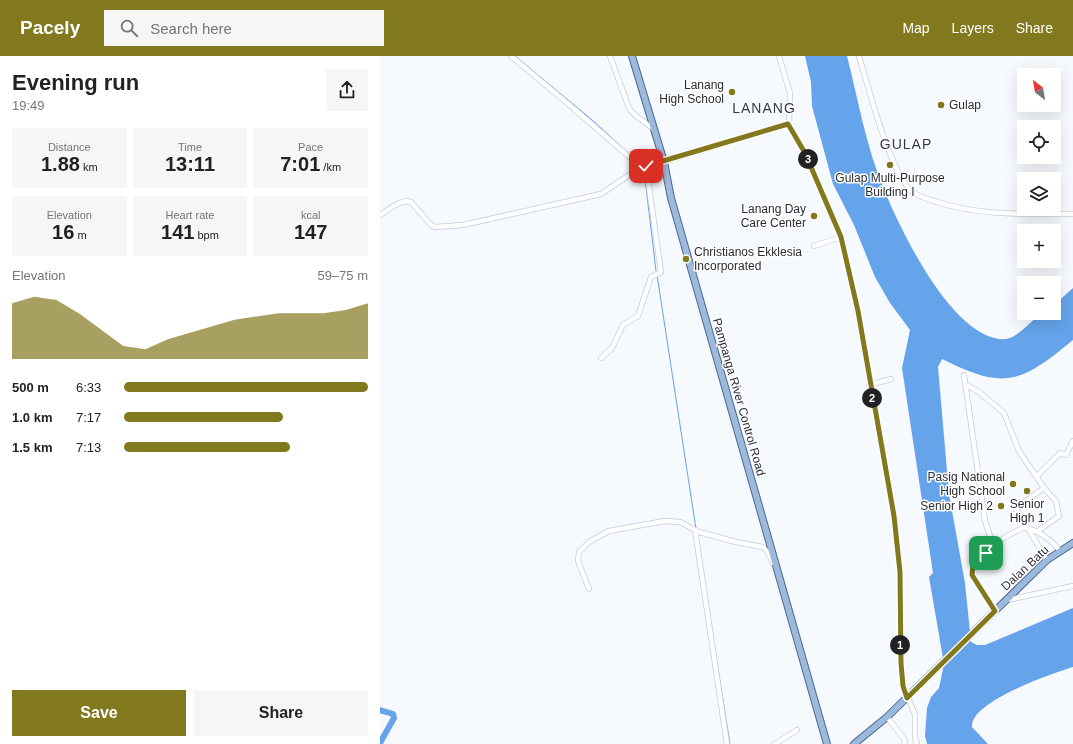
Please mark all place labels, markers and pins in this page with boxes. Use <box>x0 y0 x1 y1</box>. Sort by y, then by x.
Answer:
place label: Lanang High School <box>659 78 724 106</box>
marker: Lanang High School <box>727 87 737 97</box>
place label: Gulap <box>949 98 981 112</box>
marker: Gulap <box>936 100 946 110</box>
pin <box>629 149 663 183</box>
pin: 3 <box>798 149 818 169</box>
marker: Gulap Multi-Purpose Building I <box>885 160 895 170</box>
place label: Gulap Multi-Purpose Building I <box>835 171 945 199</box>
place label: Lanang Day Care Center <box>741 202 806 230</box>
marker: Lanang Day Care Center <box>809 211 819 221</box>
place label: Christianos Ekklesia Incorporated <box>694 245 802 273</box>
marker: Christianos Ekklesia Incorporated <box>681 254 691 264</box>
pin: 2 <box>862 388 882 408</box>
place label: Pasig National High School <box>928 470 1005 498</box>
marker: Pasig National High School <box>1008 479 1018 489</box>
marker: Senior High 1 <box>1022 486 1032 496</box>
place label: Senior High 1 <box>1010 497 1045 525</box>
place label: Senior High 2 <box>920 499 993 513</box>
marker: Senior High 2 <box>996 501 1006 511</box>
pin <box>969 536 1003 570</box>
pin: 1 <box>890 635 910 655</box>

